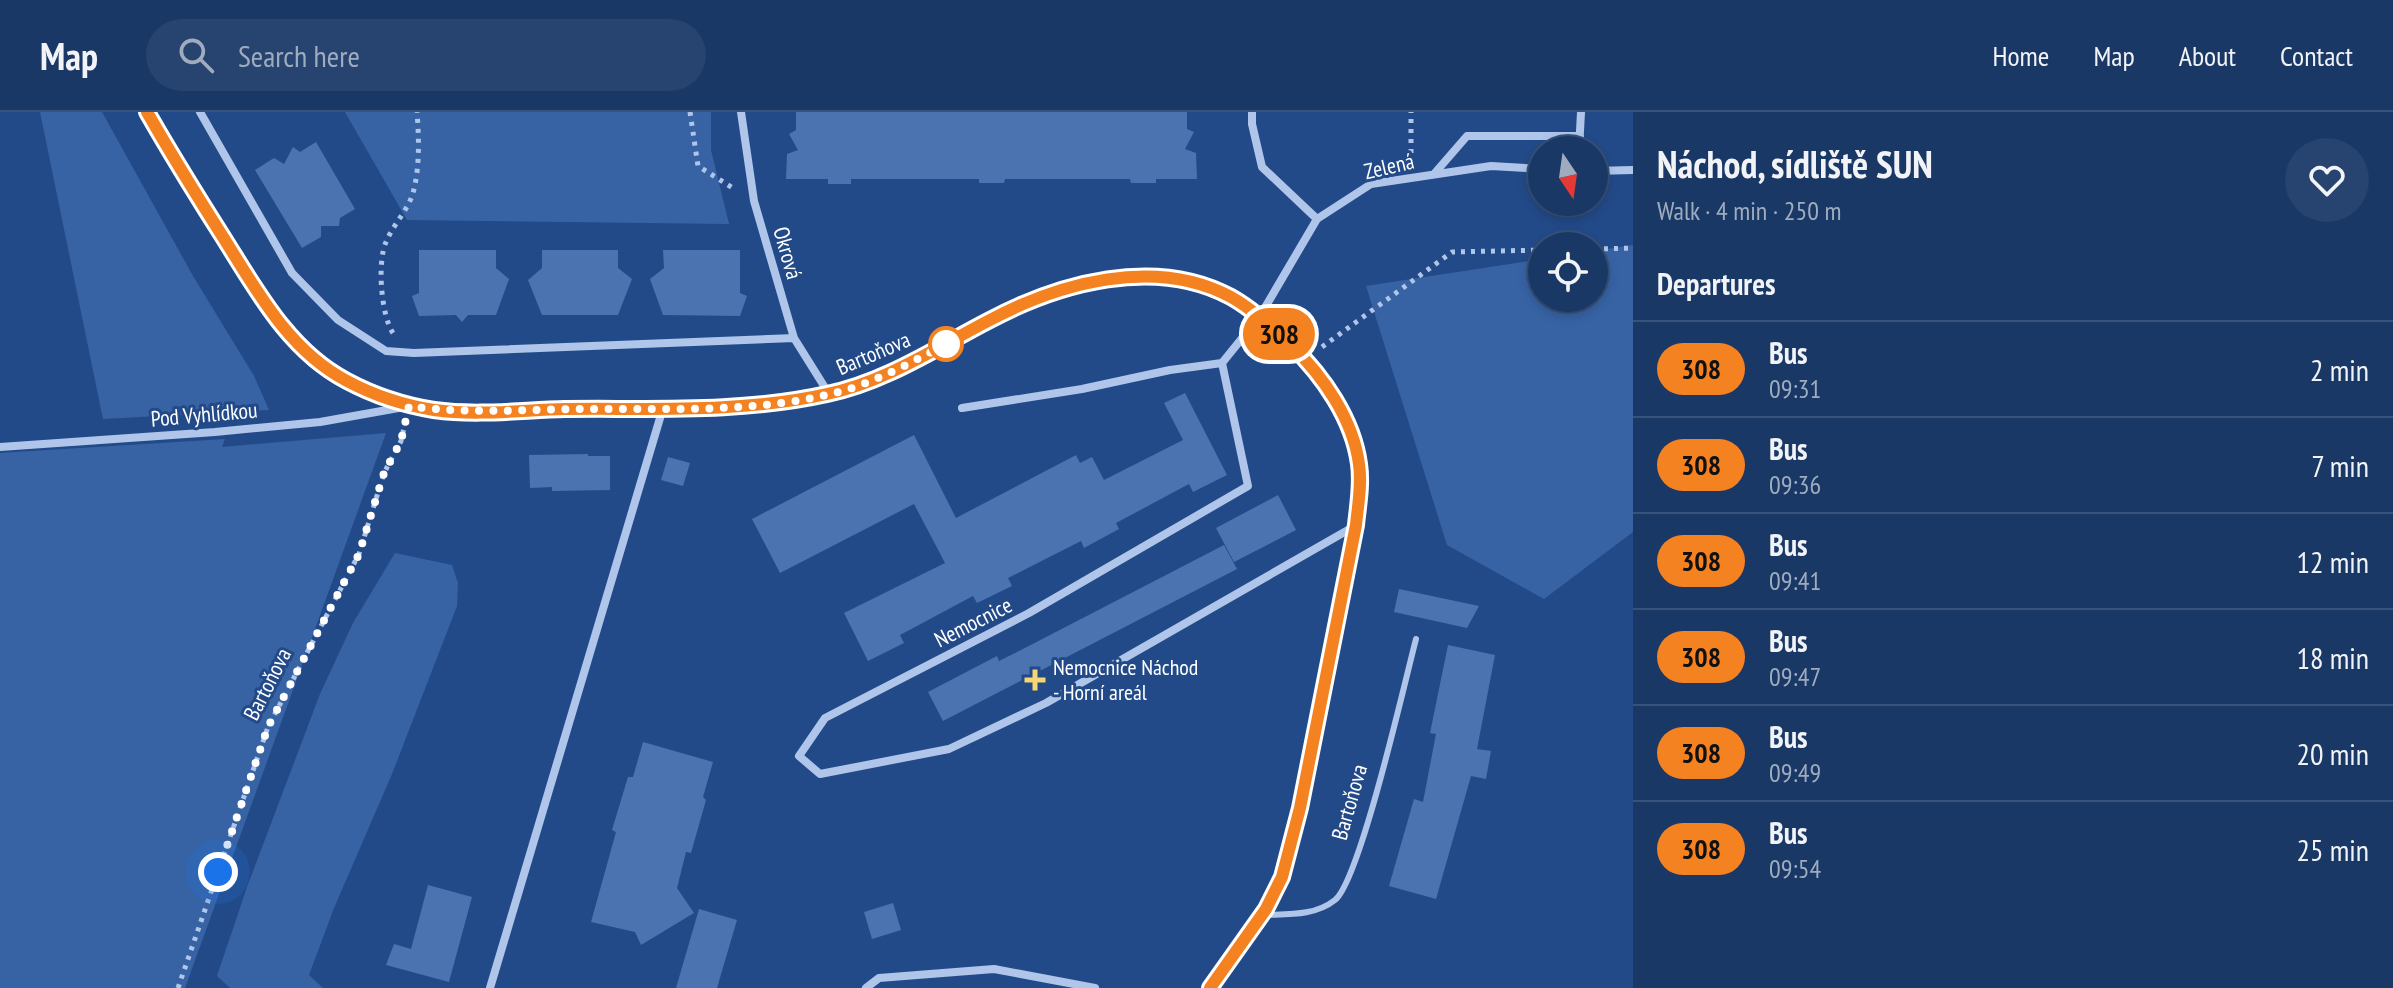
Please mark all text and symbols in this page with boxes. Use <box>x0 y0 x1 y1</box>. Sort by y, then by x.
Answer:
search box <box>146 19 706 91</box>
text: Map <box>40 31 98 80</box>
icon: search <box>174 33 218 77</box>
text: Search here <box>238 36 360 75</box>
text: Home <box>1993 37 2049 74</box>
text: Map <box>2093 37 2135 74</box>
text: About <box>2179 37 2236 74</box>
text: Contact <box>2280 37 2353 74</box>
north arrow <box>1528 136 1608 216</box>
map controls <box>1528 136 1608 312</box>
button: heart <box>2285 138 2369 222</box>
text: Náchod, sídliště SUN <box>1657 139 1933 188</box>
street label: Zelená <box>1361 147 1417 185</box>
text: Walk · 4 min · 250 m <box>1657 194 1841 227</box>
street label: Okrová <box>767 224 809 282</box>
button: locate <box>1528 232 1608 312</box>
text: Departures <box>1657 264 1775 303</box>
line badge: 308 <box>1233 308 1325 360</box>
text: 308 <box>1259 315 1299 352</box>
street label: Bartoňova <box>832 325 914 381</box>
unlabelled marker <box>929 327 963 361</box>
text: Bus <box>1769 333 1808 372</box>
text: 308 <box>1681 350 1721 387</box>
text: 2 min <box>2310 350 2369 389</box>
text: 09:31 <box>1769 372 1821 405</box>
street label: Pod Vyhlídkou <box>149 395 259 433</box>
text: Bus <box>1769 429 1808 468</box>
text: 308 <box>1681 446 1721 483</box>
text: 7 min <box>2311 446 2369 485</box>
text: 09:36 <box>1769 468 1821 501</box>
text: Bus <box>1769 525 1808 564</box>
text: 308 <box>1681 542 1721 579</box>
text: 12 min <box>2296 542 2369 581</box>
text: 09:41 <box>1769 564 1821 597</box>
street label: Nemocnice <box>929 591 1017 653</box>
text: Bus <box>1769 621 1808 660</box>
text: 308 <box>1681 638 1721 675</box>
text: 18 min <box>2296 638 2369 677</box>
street label: Bartoňova <box>237 643 297 725</box>
place label: Nemocnice Náchod - Horní areál <box>1053 653 1198 706</box>
text: 09:47 <box>1769 660 1821 693</box>
marker: Nemocnice Náchod - Horní areál <box>1024 669 1046 691</box>
text: Bus <box>1769 717 1808 756</box>
text: 308 <box>1681 734 1721 771</box>
text: 20 min <box>2296 734 2369 773</box>
text: 09:49 <box>1769 756 1821 789</box>
street label: Bartoňova <box>1325 761 1373 843</box>
text: Bus <box>1769 813 1808 852</box>
text: 308 <box>1681 830 1721 867</box>
text: 25 min <box>2296 830 2369 869</box>
your location <box>198 852 238 892</box>
text: 09:54 <box>1769 852 1821 885</box>

